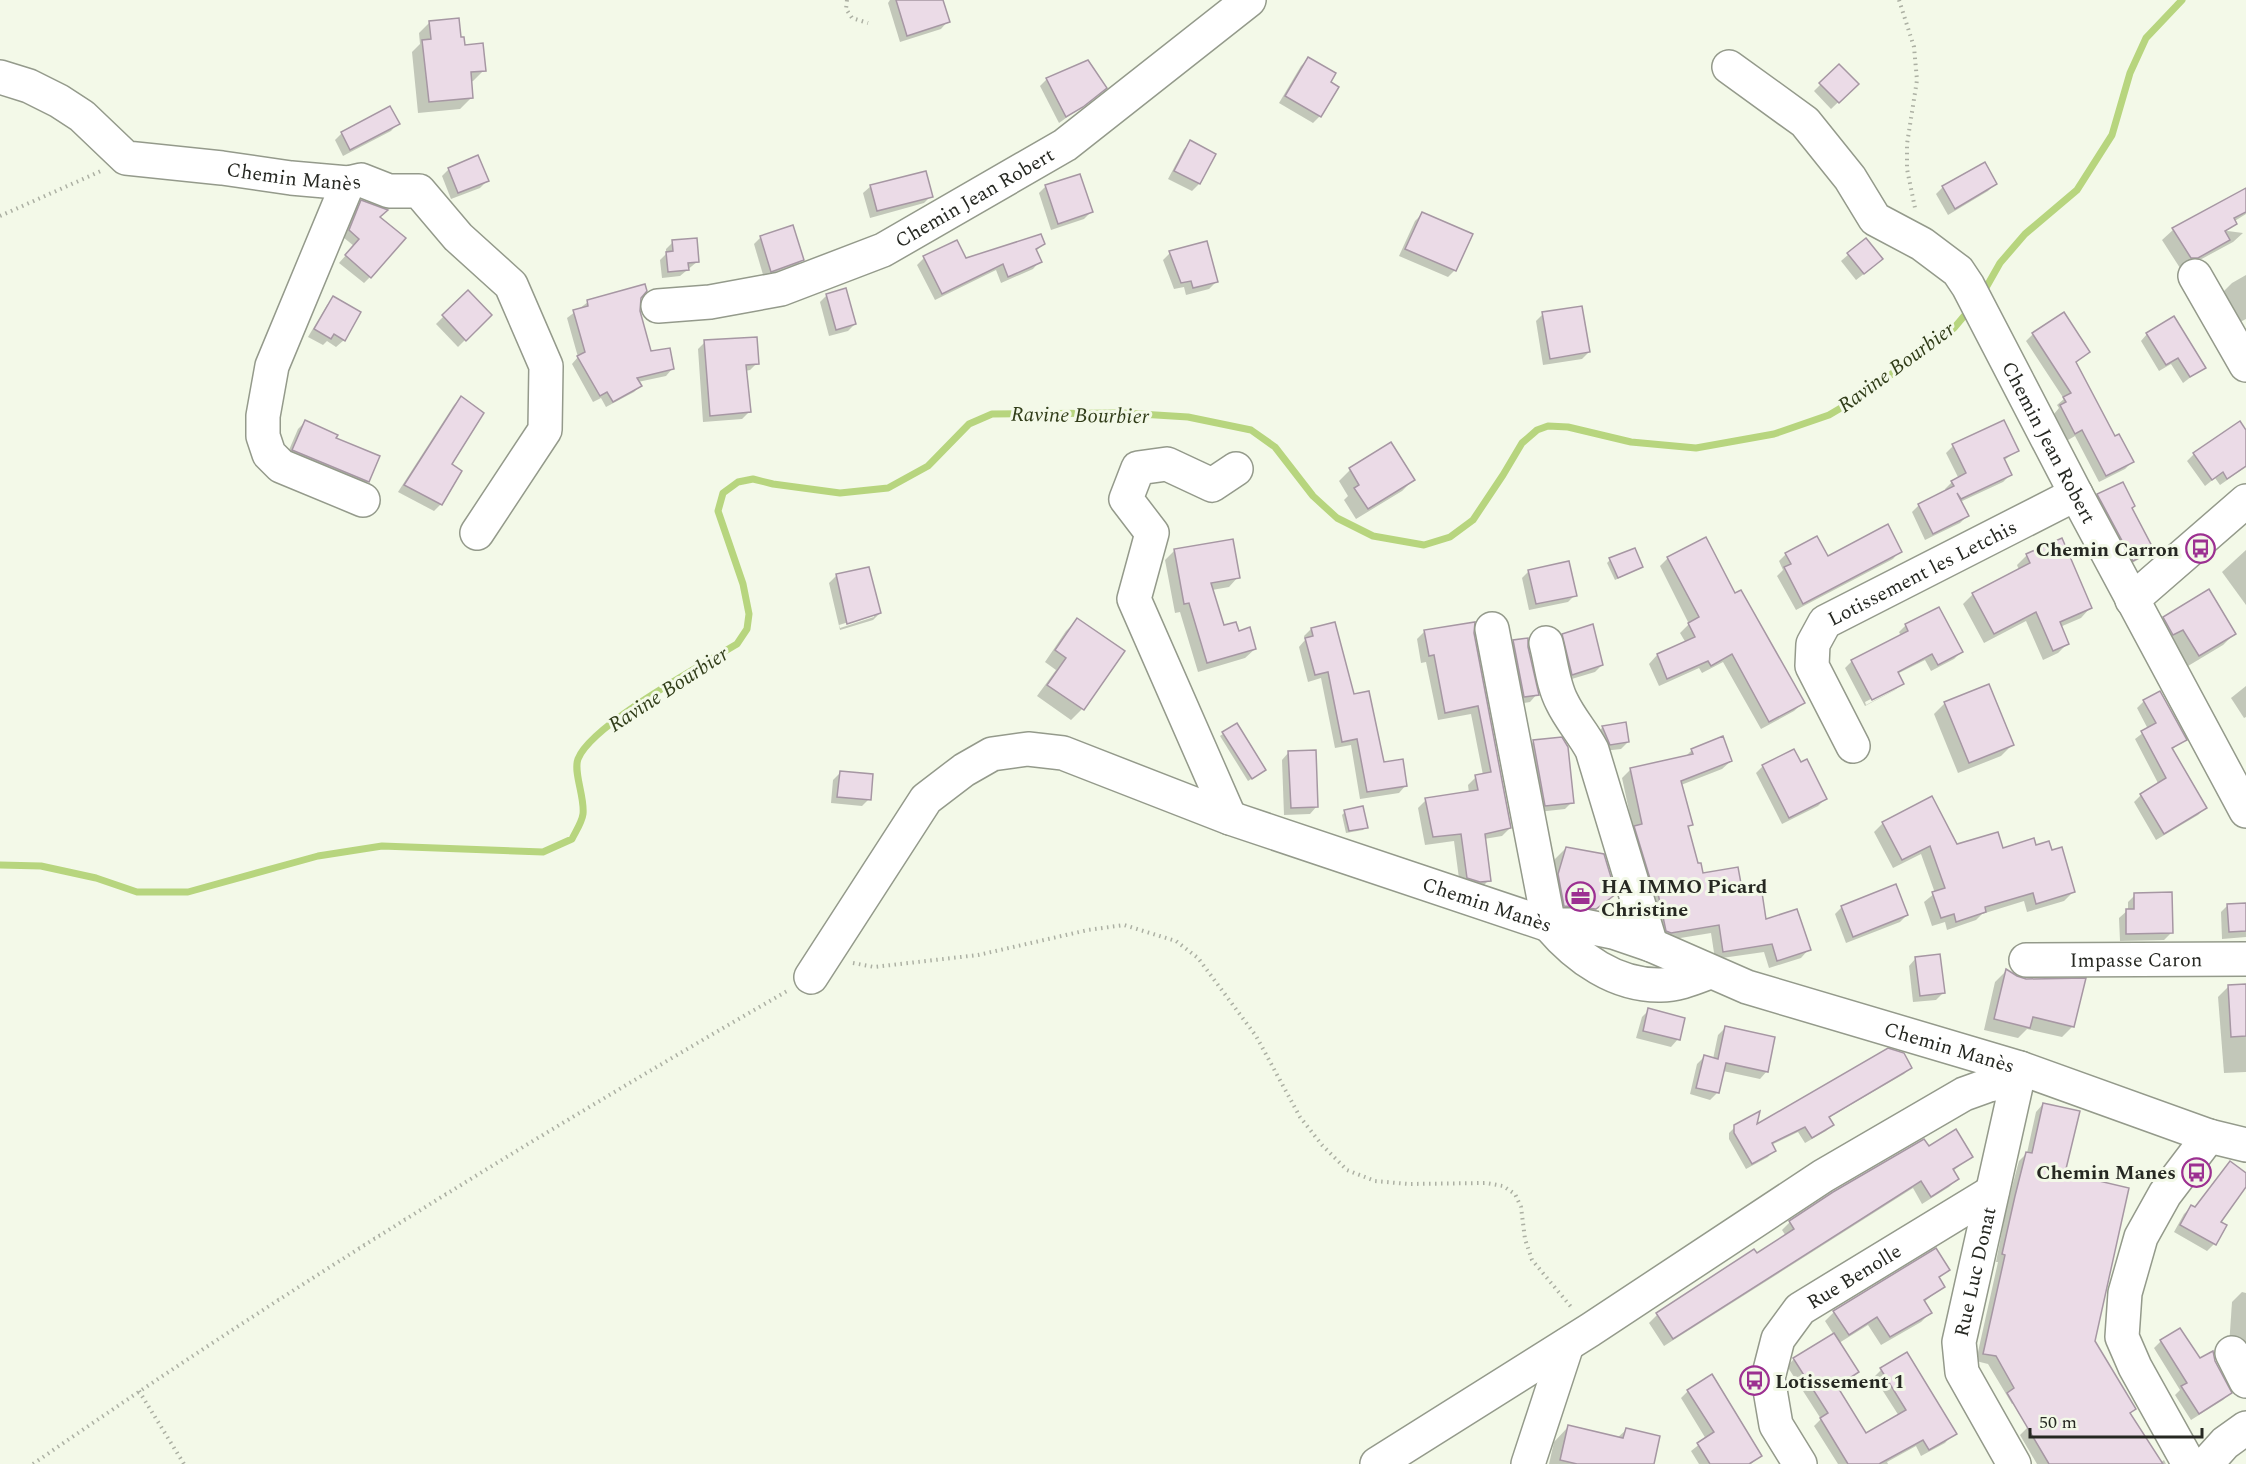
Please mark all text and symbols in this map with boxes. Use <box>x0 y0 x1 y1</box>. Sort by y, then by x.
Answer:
street label: Chemin Jean Robert <box>890 140 1060 256</box>
street label: Chemin Manès <box>225 155 364 199</box>
water label: Ravine Bourbier <box>1831 314 1962 421</box>
street label: Chemin Jean Robert <box>1994 356 2103 529</box>
water label: Ravine Bourbier <box>1011 399 1150 433</box>
street label: Lotissement les Letchis <box>1823 513 2022 634</box>
bus stop icon: Chemin Carron <box>2184 533 2216 565</box>
place label: Chemin Carron <box>2036 535 2179 565</box>
water label: Ravine Bourbier <box>602 638 736 741</box>
street label: Chemin Manès <box>1418 870 1556 941</box>
place label: HA IMMO Picard Christine <box>1601 872 1768 925</box>
office icon: HA IMMO Picard Christine <box>1564 881 1596 913</box>
street label: Impasse Caron <box>2070 945 2202 976</box>
street label: Chemin Manès <box>1880 1014 2018 1082</box>
bus stop icon: Chemin Manes <box>2181 1156 2213 1188</box>
place label: Chemin Manes <box>2036 1158 2176 1188</box>
street label: Rue Luc Donat <box>1947 1204 2005 1340</box>
street label: Rue Benolle <box>1801 1237 1908 1317</box>
bus stop icon: Lotissement 1 <box>1738 1365 1770 1397</box>
place label: Lotissement 1 <box>1775 1367 1905 1397</box>
scale bar <box>2030 1401 2202 1439</box>
text: 50 m <box>2039 1409 2077 1436</box>

